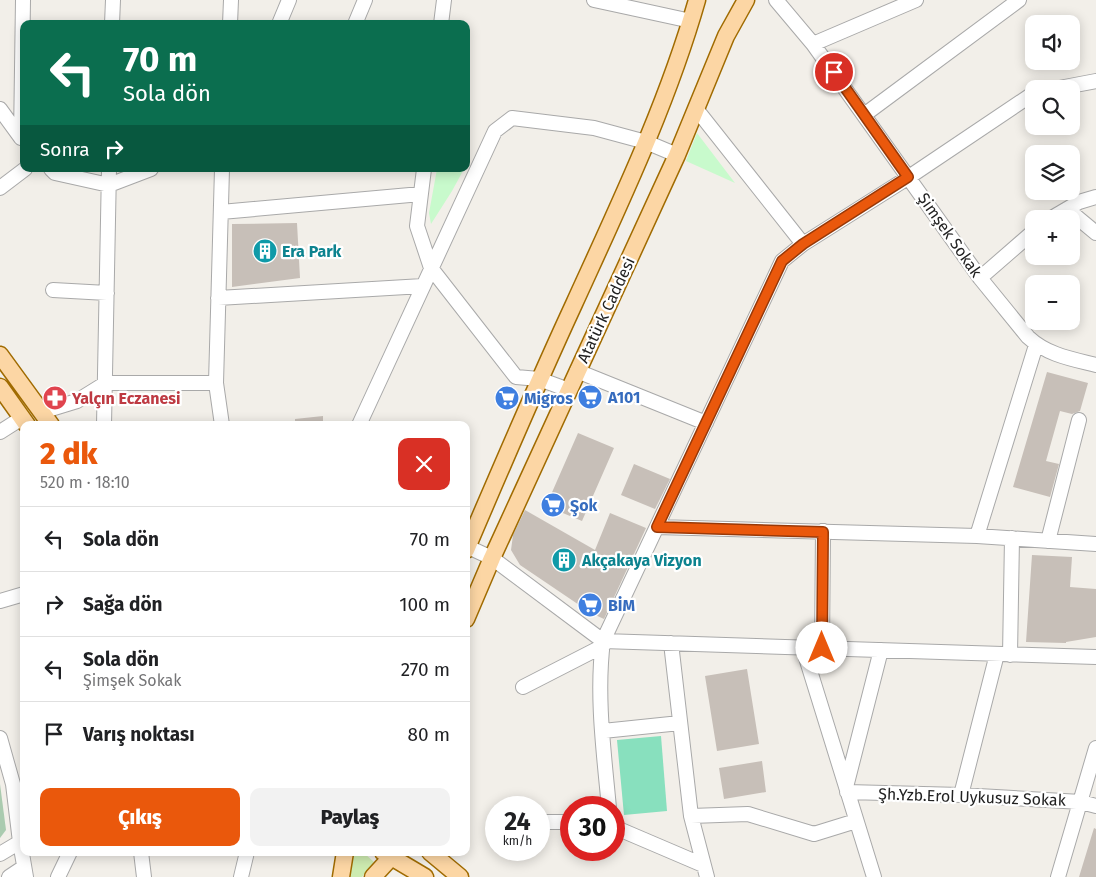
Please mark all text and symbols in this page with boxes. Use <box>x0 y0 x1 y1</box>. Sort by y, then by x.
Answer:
map controls <box>1025 15 1080 330</box>
button: sound <box>1025 15 1080 70</box>
text: 70 m <box>123 38 197 80</box>
icon: left <box>40 40 105 105</box>
pin <box>813 51 855 93</box>
icon: arrive <box>820 58 848 86</box>
text: Sola dön <box>123 80 211 107</box>
button: search <box>1025 80 1080 135</box>
icon: right <box>100 135 128 163</box>
text: Sonra <box>40 138 90 161</box>
button: layers <box>1025 145 1080 200</box>
street label: Şimşek Sokak <box>913 189 986 282</box>
button: + <box>1025 210 1080 265</box>
building icon: Era Park <box>252 238 278 264</box>
place label: Era Park <box>282 242 342 261</box>
street label: Atatürk Caddesi <box>573 254 639 366</box>
button: − <box>1025 275 1080 330</box>
supermarket icon: A101 <box>577 384 603 410</box>
pharmacy icon: Yalçın Eczanesi <box>42 385 68 411</box>
supermarket icon: Migros <box>494 385 520 411</box>
place label: A101 <box>607 388 641 407</box>
place label: Yalçın Eczanesi <box>71 389 181 409</box>
place label: Migros <box>524 389 573 408</box>
text: 2 dk <box>40 436 97 472</box>
button: close <box>398 438 450 490</box>
text: 520 m · 18:10 <box>40 473 130 492</box>
supermarket icon: Şok <box>540 492 566 518</box>
place label: Şok <box>570 496 597 517</box>
icon: left <box>40 525 68 553</box>
text: Sola dön <box>83 528 159 551</box>
text: 70 m <box>410 528 450 551</box>
building icon: Akçakaya Vizyon <box>551 547 577 573</box>
place label: Akçakaya Vizyon <box>581 551 702 571</box>
icon: right <box>40 590 68 618</box>
supermarket icon: BİM <box>577 592 603 618</box>
text: Sağa dön <box>83 593 163 616</box>
text: 100 m <box>399 593 450 616</box>
place label: BİM <box>608 596 636 615</box>
position arrow <box>795 621 847 673</box>
text: Sola dön <box>83 648 159 671</box>
icon: left <box>40 655 68 683</box>
text: 270 m <box>401 658 450 681</box>
text: Şimşek Sokak <box>83 671 181 690</box>
icon: arrive <box>40 720 68 748</box>
text: Varış noktası <box>83 723 195 746</box>
text: 80 m <box>408 723 450 746</box>
street label: Şh.Yzb.Erol Uykusuz Sokak <box>878 784 1067 811</box>
button: Çıkış <box>40 788 240 846</box>
button: Paylaş <box>250 788 450 846</box>
speed limit sign: 30 <box>560 796 625 861</box>
text: 24 <box>504 807 531 837</box>
text: km/h <box>503 834 532 848</box>

